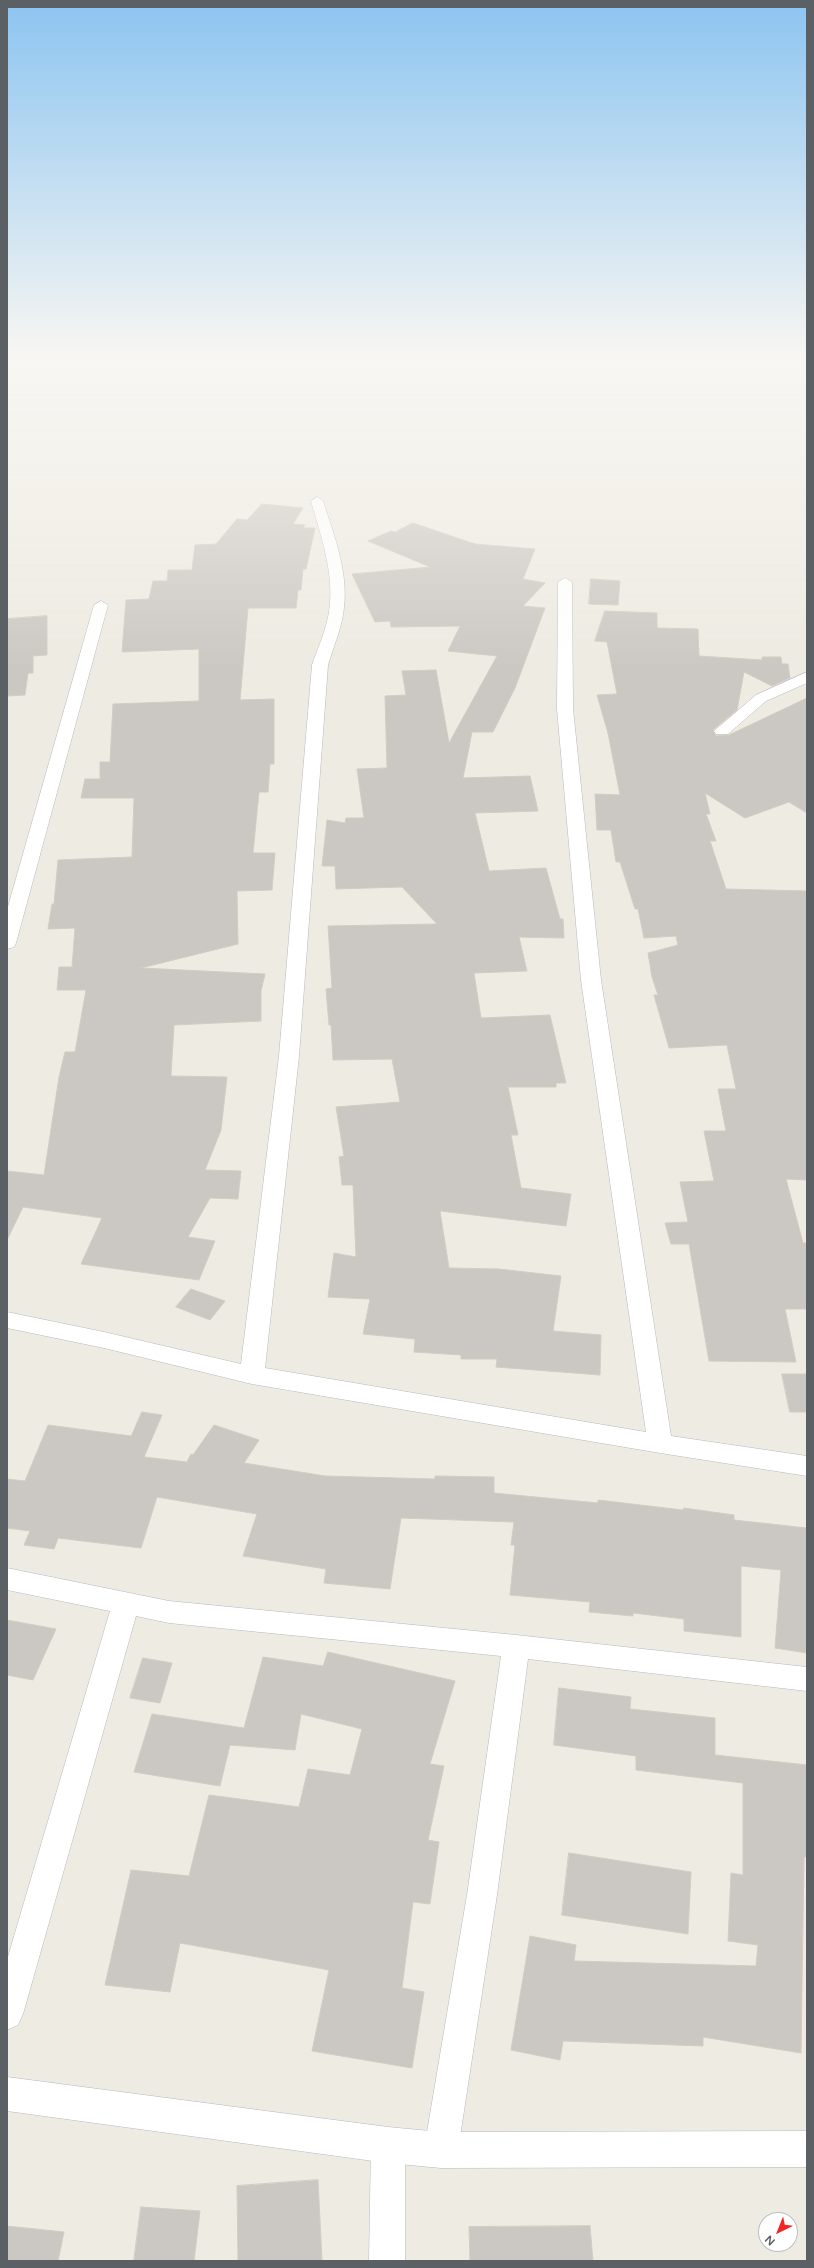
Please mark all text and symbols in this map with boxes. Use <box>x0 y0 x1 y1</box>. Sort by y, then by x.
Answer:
north arrow <box>758 2212 798 2252</box>
text: N <box>762 2233 778 2248</box>

